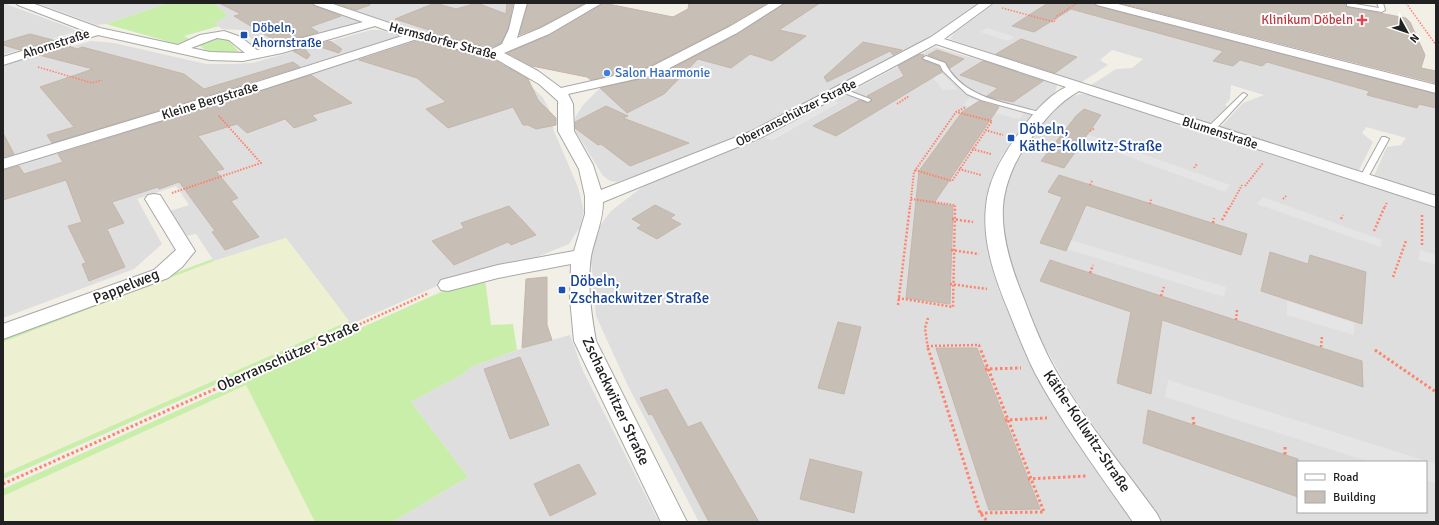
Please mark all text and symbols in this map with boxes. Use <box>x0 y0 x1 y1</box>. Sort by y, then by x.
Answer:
place label: Klinikum Döbeln <box>1261 12 1353 28</box>
north arrow <box>1387 12 1427 52</box>
marker: Klinikum Döbeln <box>1356 14 1368 26</box>
street label: Hermsdorfer Straße <box>387 19 499 63</box>
place label: Döbeln, Ahornstraße <box>252 20 322 51</box>
street label: Ahornstraße <box>20 26 92 62</box>
marker: Döbeln, Ahornstraße <box>239 30 249 40</box>
text: N <box>1407 31 1422 45</box>
place label: Salon Haarmonie <box>615 65 710 81</box>
marker: Salon Haarmonie <box>602 68 612 78</box>
street label: Oberranschützer Straße <box>733 76 859 150</box>
street label: Kleine Bergstraße <box>160 79 260 123</box>
street label: Blumenstraße <box>1180 113 1260 153</box>
place label: Döbeln, Käthe-Kollwitz-Straße <box>1019 120 1162 155</box>
marker: Döbeln, Käthe-Kollwitz-Straße <box>1006 133 1016 143</box>
street label: Pappelweg <box>90 265 162 307</box>
place label: Döbeln, Zschackwitzer Straße <box>570 272 709 307</box>
marker: Döbeln, Zschackwitzer Straße <box>557 285 567 295</box>
street label: Oberranschützer Straße <box>214 316 362 396</box>
street label: Zschackwitzer Straße <box>578 334 654 468</box>
street label: Käthe-Kollwitz-Straße <box>1039 367 1135 495</box>
legend <box>1297 461 1427 513</box>
text: Road <box>1333 470 1359 485</box>
text: Building <box>1333 490 1376 505</box>

